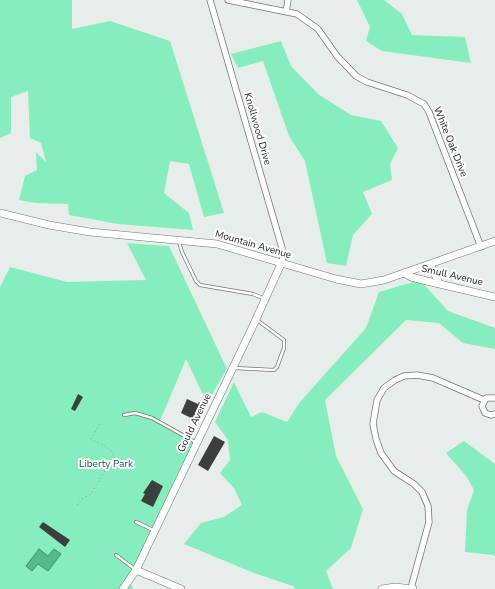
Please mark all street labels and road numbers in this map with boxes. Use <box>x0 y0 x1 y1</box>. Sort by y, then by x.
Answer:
street label: Knollwood Drive <box>241 91 273 167</box>
street label: White Oak Drive <box>430 105 470 179</box>
street label: Mountain Avenue <box>213 228 293 262</box>
street label: Smull Avenue <box>420 263 484 289</box>
street label: Gould Avenue <box>176 392 214 454</box>

